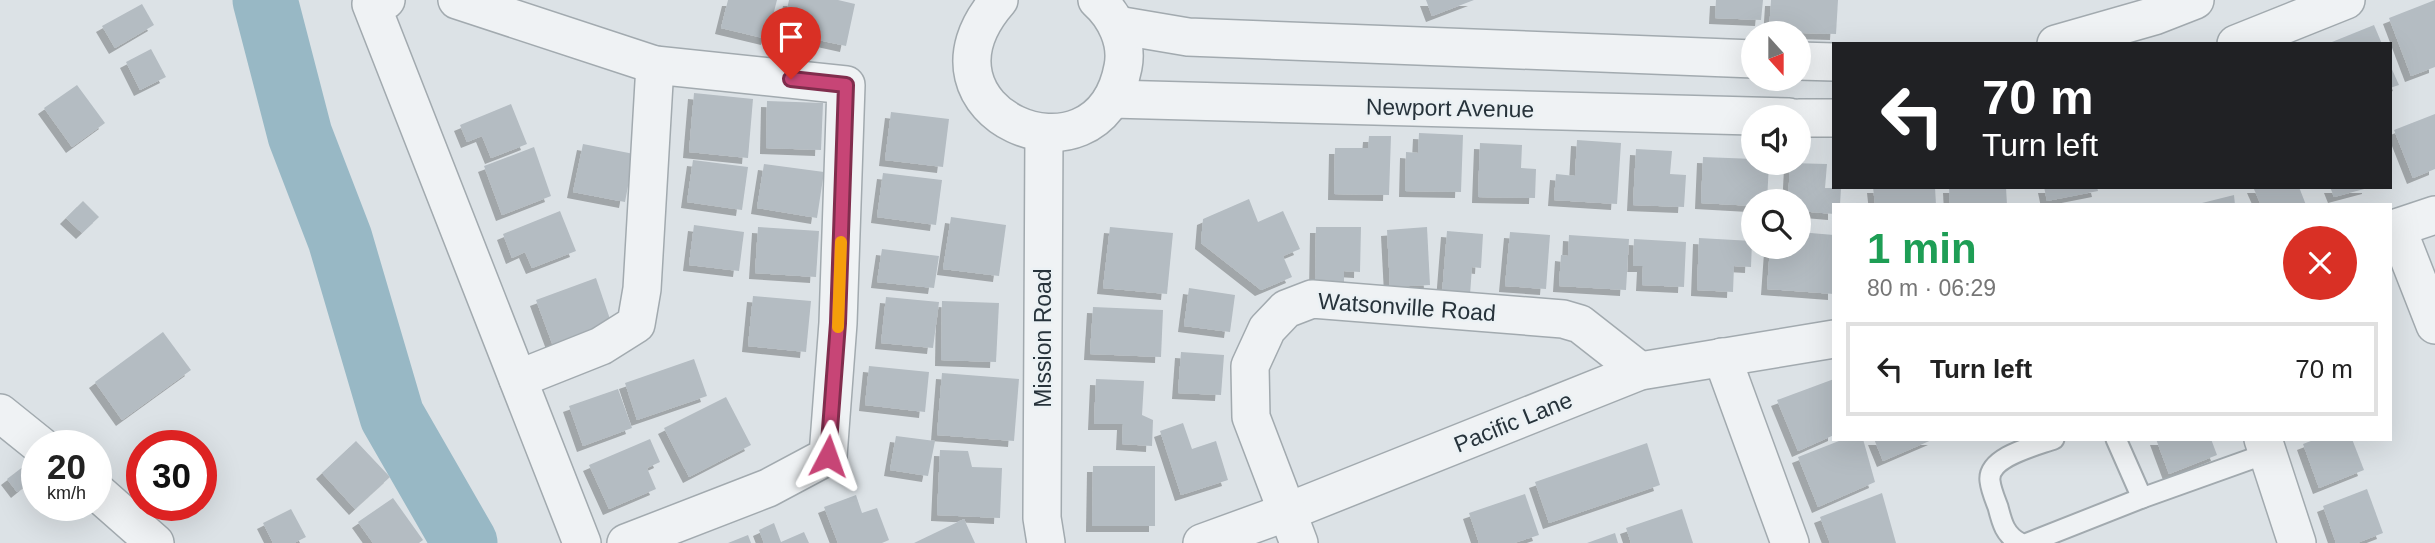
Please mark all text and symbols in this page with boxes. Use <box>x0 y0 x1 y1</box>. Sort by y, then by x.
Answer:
pin <box>761 7 821 79</box>
icon: arrive <box>772 18 810 56</box>
north arrow <box>1741 21 1811 91</box>
map controls <box>1741 21 1811 259</box>
icon: left <box>1867 70 1958 161</box>
text: 70 m <box>1982 70 2094 124</box>
street label: Newport Avenue <box>1366 94 1534 122</box>
button: sound <box>1741 105 1811 175</box>
text: Turn left <box>1982 127 2098 163</box>
button: search <box>1741 189 1811 259</box>
text: 1 min <box>1867 225 1977 272</box>
button: close <box>2283 226 2357 300</box>
street label: Mission Road <box>1030 268 1056 408</box>
text: 80 m · 06:29 <box>1867 275 1996 301</box>
street label: Watsonville Road <box>1317 288 1497 326</box>
icon: left <box>1871 350 1909 388</box>
text: Turn left <box>1930 354 2032 384</box>
text: 70 m <box>2295 354 2353 384</box>
street label: Pacific Lane <box>1450 386 1576 458</box>
position arrow <box>791 419 865 493</box>
speed limit sign: 30 <box>126 430 217 521</box>
text: 20 <box>47 447 86 486</box>
text: km/h <box>47 483 86 503</box>

